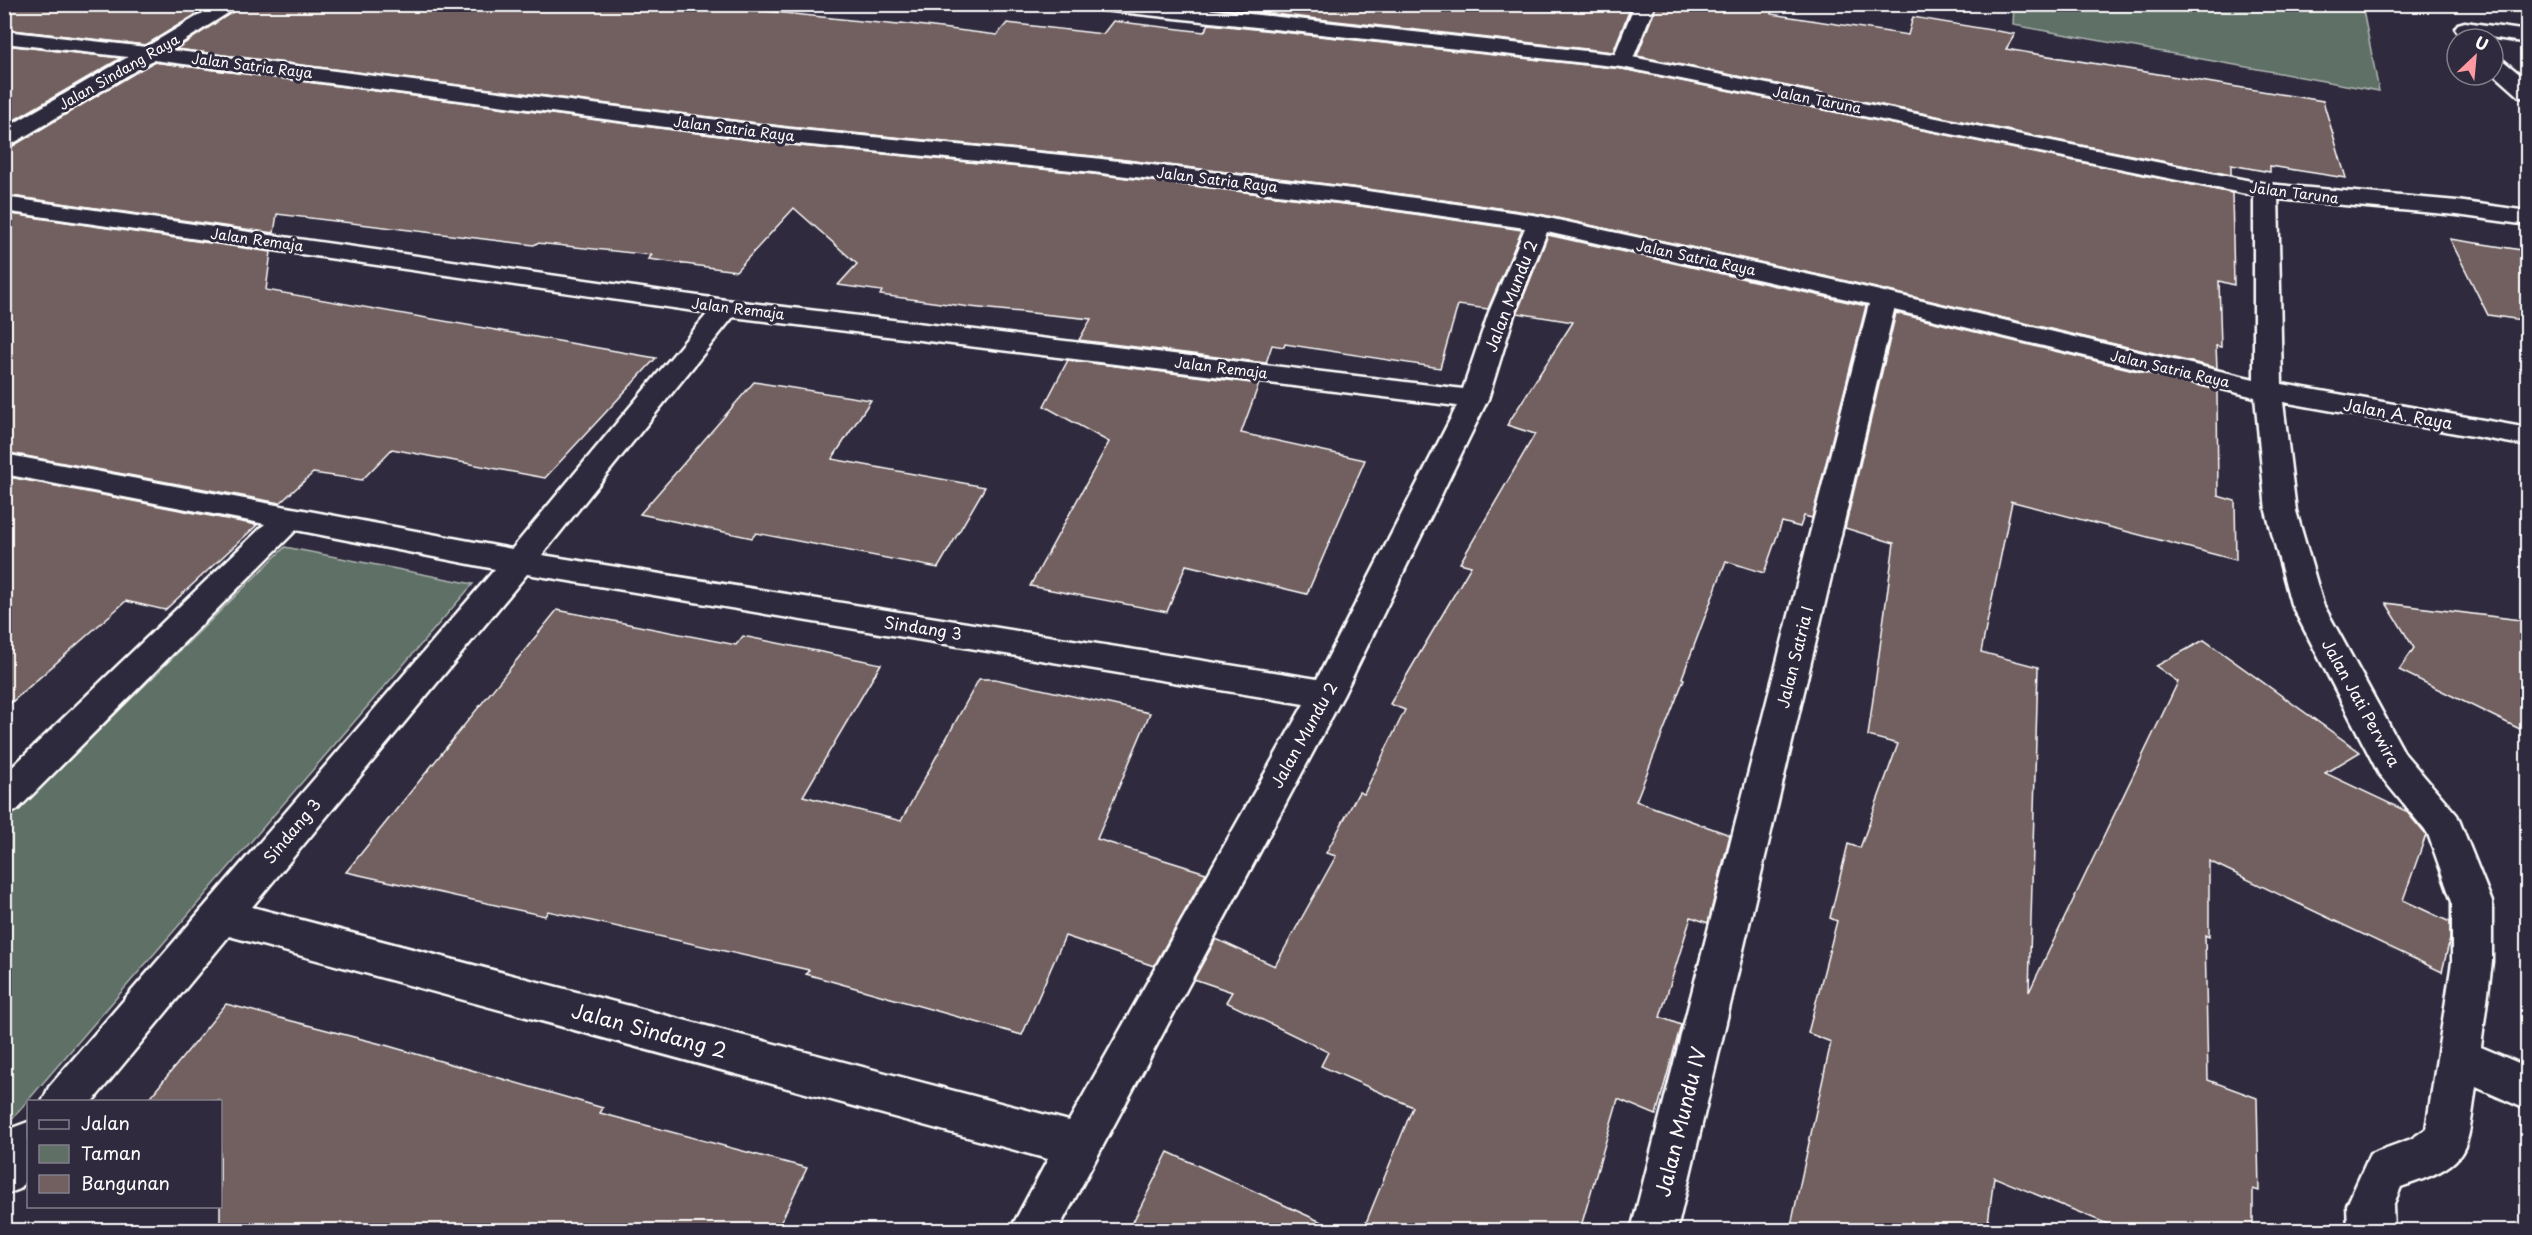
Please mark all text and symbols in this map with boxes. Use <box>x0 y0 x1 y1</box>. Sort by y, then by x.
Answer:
north arrow <box>2445 27 2505 87</box>
street label: Jalan Sindang Raya <box>54 28 184 115</box>
text: U <box>2471 29 2493 56</box>
street label: Jalan Satria Raya <box>190 48 314 83</box>
street label: Jalan Taruna <box>1771 81 1864 118</box>
street label: Jalan Satria Raya <box>672 111 796 146</box>
street label: Jalan Satria Raya <box>1155 162 1279 197</box>
street label: Jalan Taruna <box>2248 177 2340 208</box>
street label: Jalan Remaja <box>209 223 305 256</box>
street label: Jalan Satria Raya <box>1634 235 1758 280</box>
street label: Jalan Mundu 2 <box>1478 236 1542 355</box>
street label: Jalan Remaja <box>690 292 786 325</box>
street label: Jalan Satria Raya <box>2108 345 2232 392</box>
street label: Jalan Remaja <box>1173 351 1269 384</box>
street label: Jalan A. Raya <box>2342 392 2455 434</box>
street label: Jalan Satria I <box>1770 603 1818 710</box>
street label: Sindang 3 <box>882 609 964 645</box>
street label: Jalan Jati Perwira <box>2317 634 2407 771</box>
street label: Jalan Mundu 2 <box>1264 677 1342 792</box>
street label: Sindang 3 <box>257 792 326 868</box>
street label: Jalan Sindang 2 <box>568 995 730 1065</box>
street label: Jalan Mundu IV <box>1647 1043 1713 1200</box>
legend <box>27 1100 222 1208</box>
text: Jalan <box>81 1109 130 1136</box>
text: Taman <box>81 1139 141 1166</box>
text: Bangunan <box>81 1169 170 1196</box>

